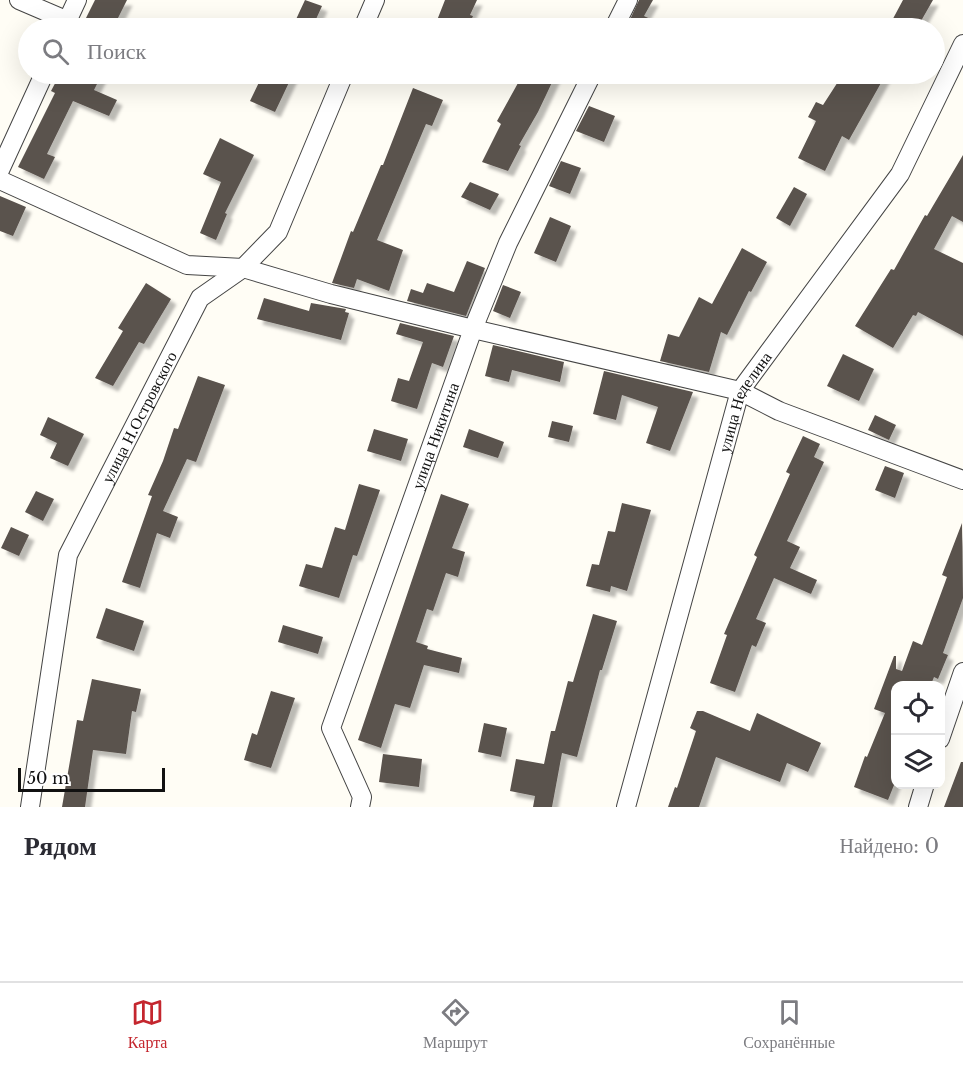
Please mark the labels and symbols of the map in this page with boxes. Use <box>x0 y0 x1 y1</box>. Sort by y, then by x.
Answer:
street label: улица Неделина <box>714 347 776 455</box>
street label: улица Н.Островского <box>97 348 181 486</box>
street label: улица Никитина <box>407 380 463 492</box>
scale bar <box>18 765 165 792</box>

